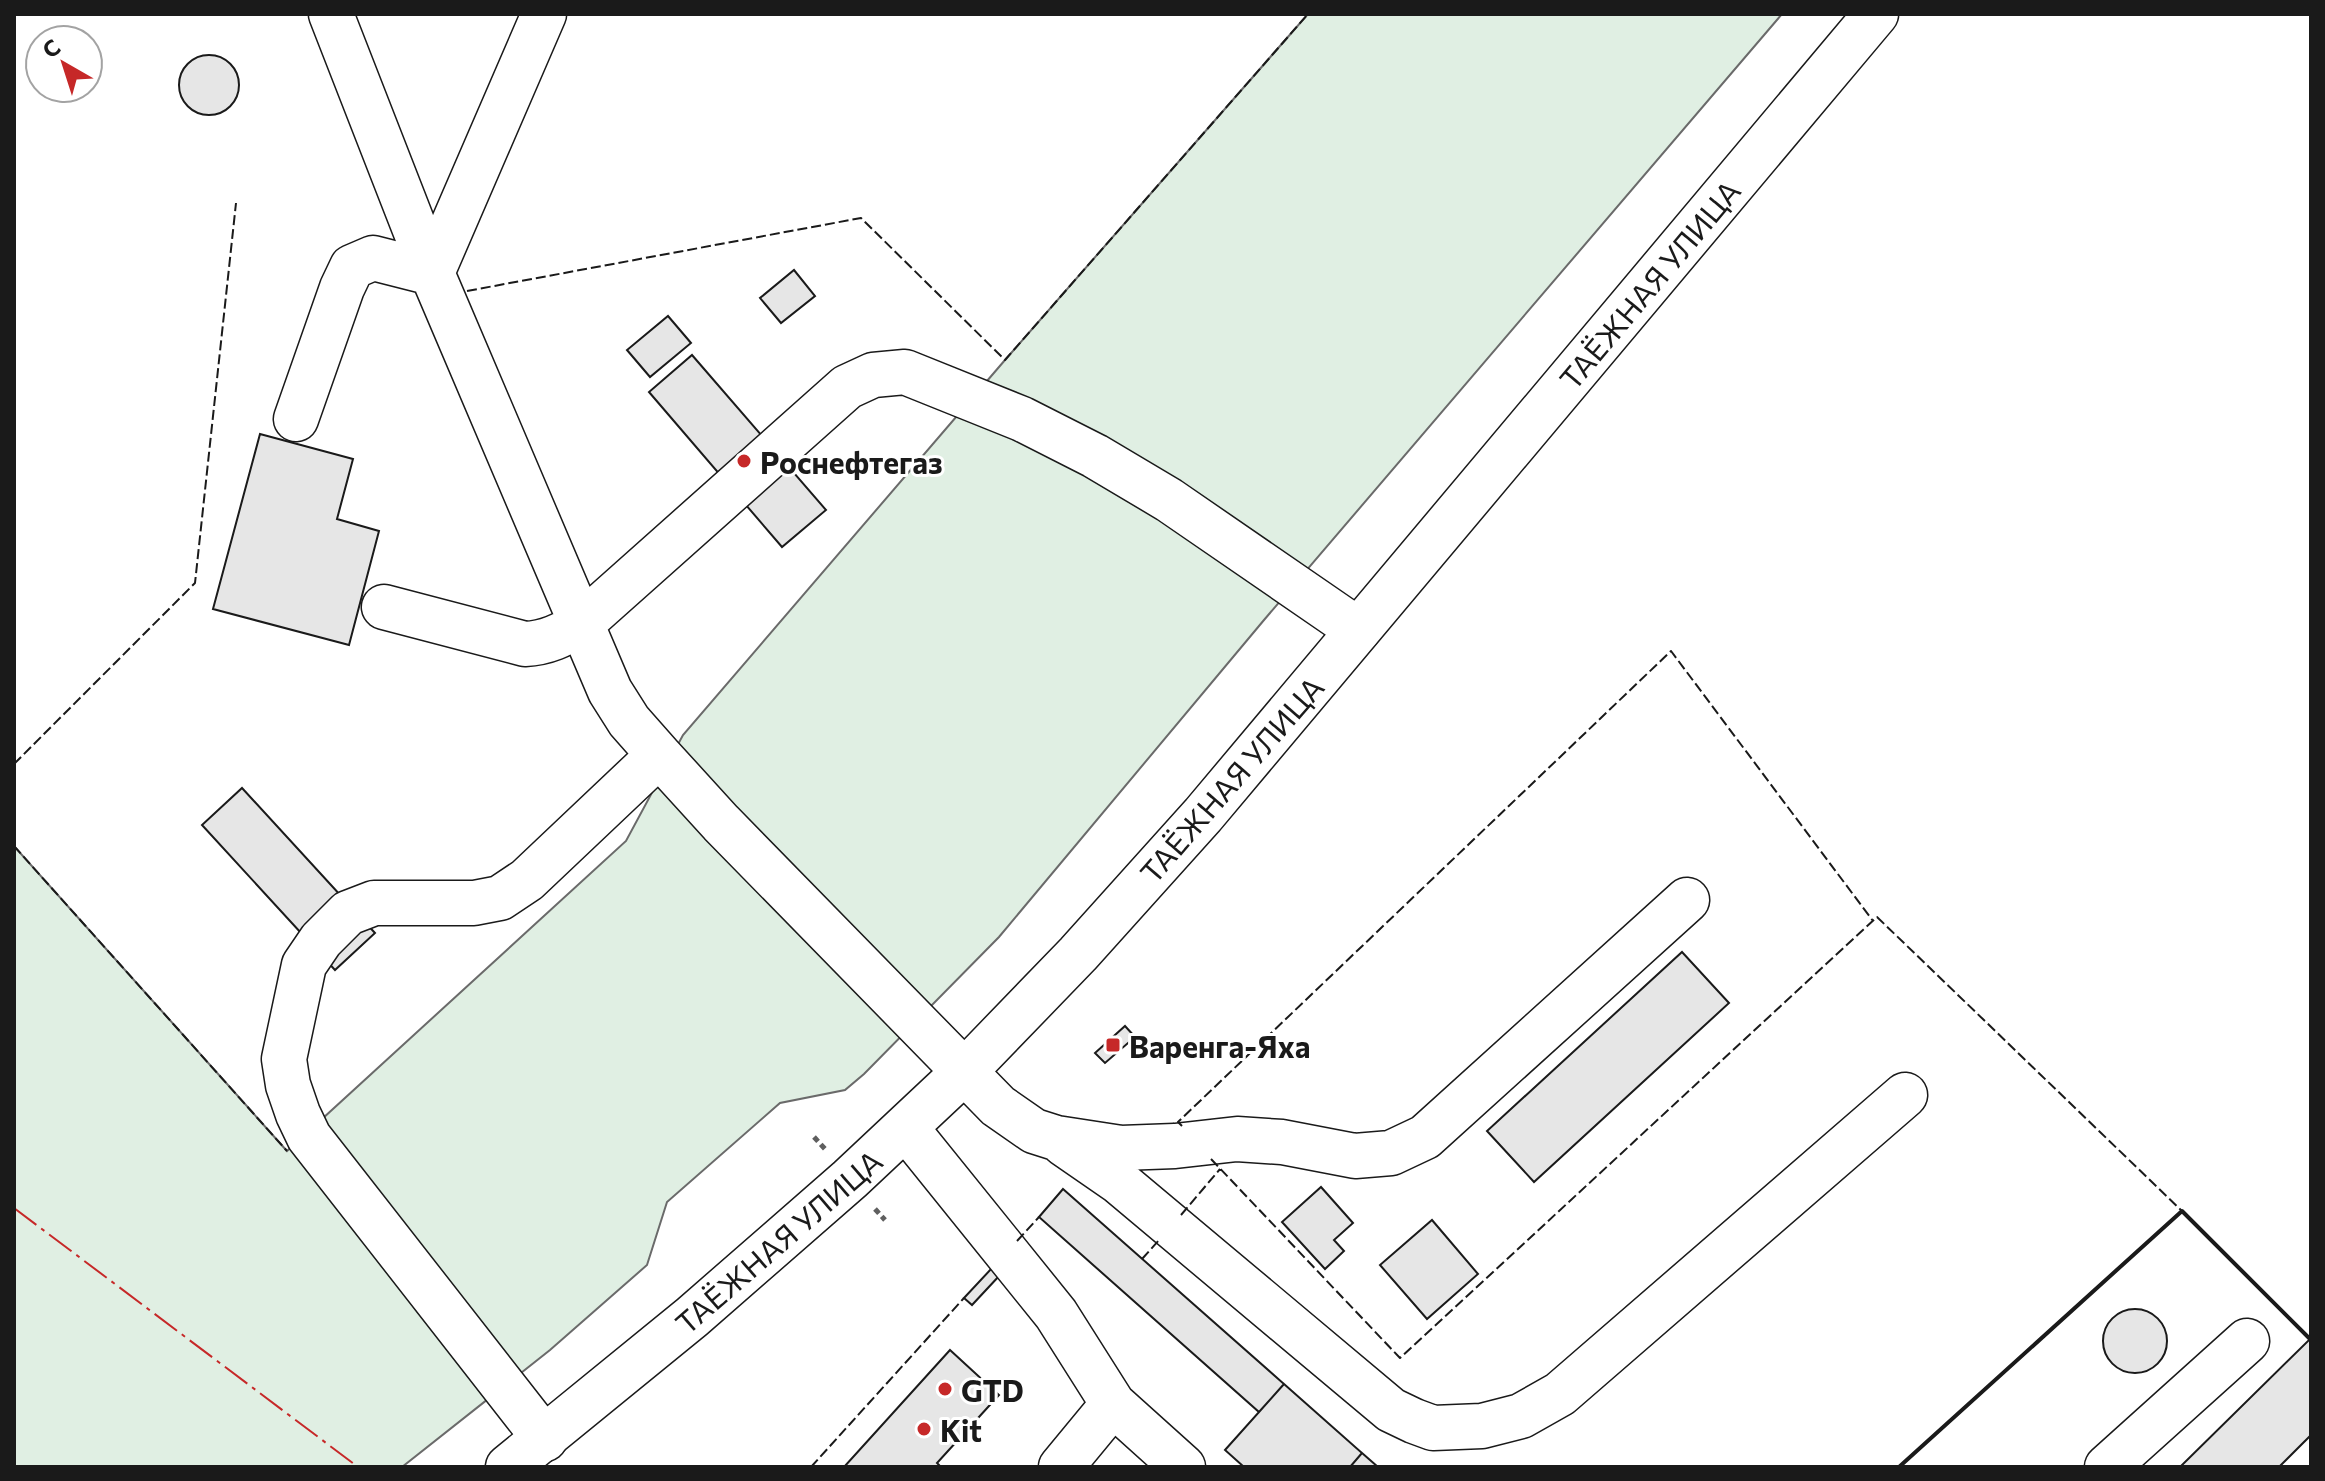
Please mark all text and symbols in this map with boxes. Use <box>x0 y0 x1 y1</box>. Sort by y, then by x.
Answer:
north arrow <box>24 24 104 104</box>
text: С <box>37 33 65 63</box>
street label: ТАЁЖНАЯ УЛИЦА <box>1551 172 1747 396</box>
place label: Роснефтегаз <box>760 443 943 480</box>
marker: Роснефтегаз <box>735 452 753 470</box>
street label: ТАЁЖНАЯ УЛИЦА <box>1131 668 1331 890</box>
place label: Варенга-Яха <box>1129 1027 1310 1064</box>
marker: Варенга-Яха <box>1104 1036 1122 1054</box>
street label: ТАЁЖНАЯ УЛИЦА <box>667 1141 889 1341</box>
place label: GTD <box>961 1371 1024 1408</box>
marker: GTD <box>936 1380 954 1398</box>
place label: Kit <box>940 1411 982 1448</box>
marker: Kit <box>915 1420 933 1438</box>

